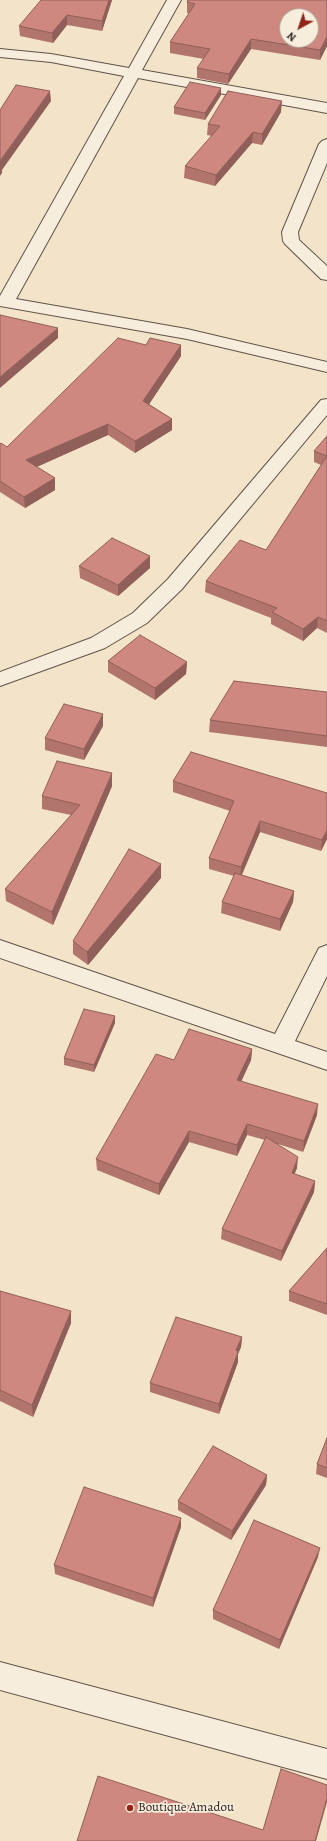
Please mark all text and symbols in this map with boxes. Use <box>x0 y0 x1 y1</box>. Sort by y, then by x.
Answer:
north arrow <box>279 8 319 48</box>
text: N <box>284 28 300 45</box>
place label: Boutique Amadou <box>138 1800 234 1816</box>
marker: Boutique Amadou <box>125 1803 135 1813</box>

